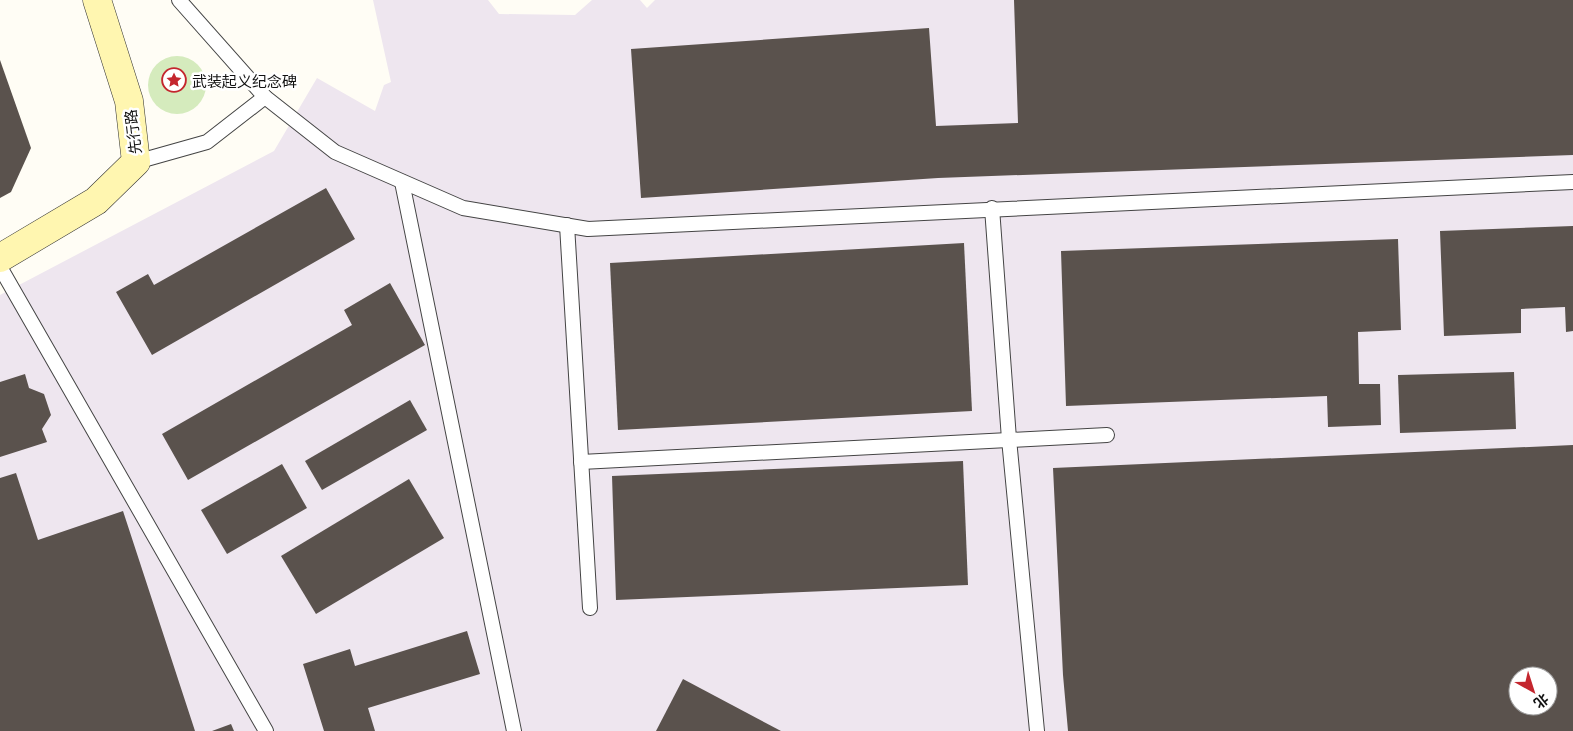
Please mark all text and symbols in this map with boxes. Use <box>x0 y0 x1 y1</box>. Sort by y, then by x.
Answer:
place icon: 武装起义纪念碑 <box>161 67 187 93</box>
place label: 武装起义纪念碑 <box>192 69 297 92</box>
street label: 先行路 <box>118 108 146 156</box>
north arrow <box>1508 666 1558 716</box>
text: 北 <box>1530 690 1554 714</box>

